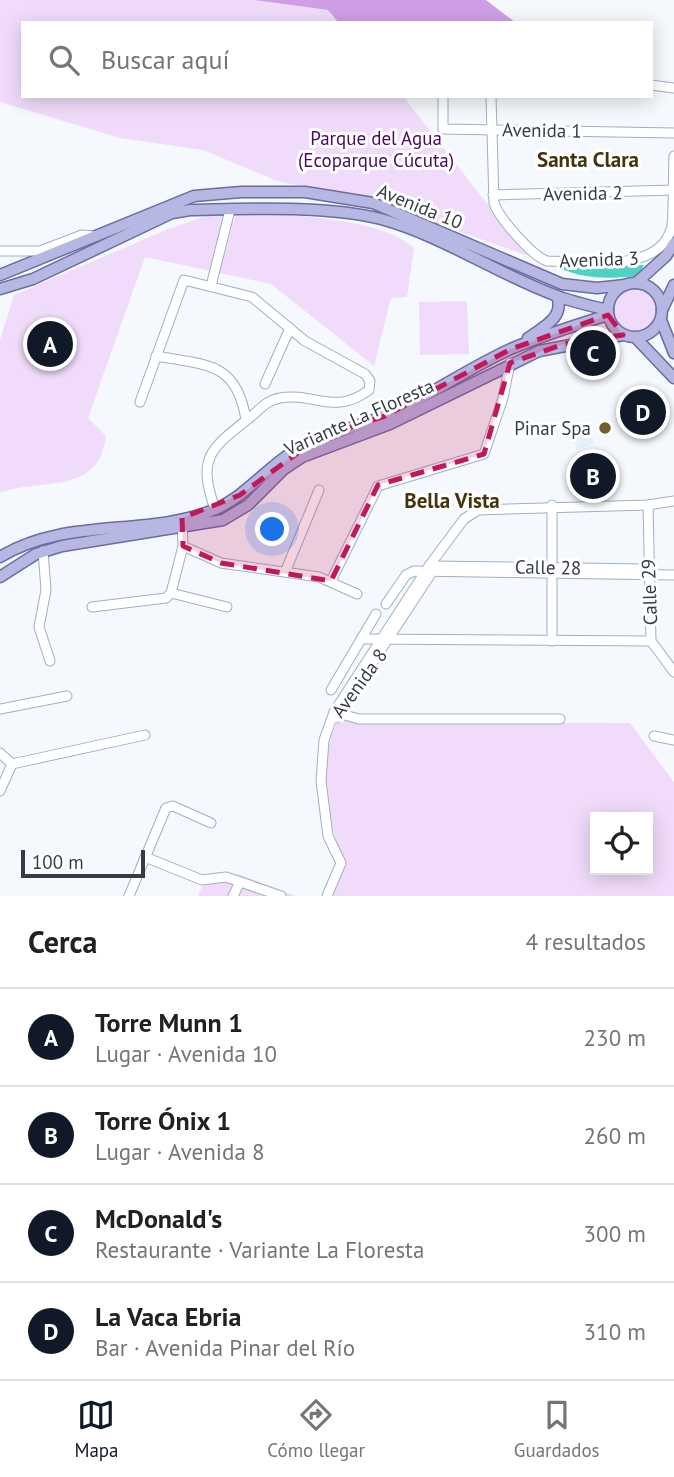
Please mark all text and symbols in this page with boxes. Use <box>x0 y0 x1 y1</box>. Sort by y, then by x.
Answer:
search box <box>21 21 653 98</box>
icon: search <box>45 41 83 79</box>
text: Buscar aquí <box>101 43 229 76</box>
street label: Avenida 1 <box>502 117 582 143</box>
park label: Parque del Agua (Ecoparque Cúcuta) <box>298 126 454 172</box>
district label: Santa Clara <box>537 146 639 173</box>
street label: Avenida 10 <box>374 178 466 234</box>
street label: Avenida 2 <box>543 180 623 206</box>
street label: Avenida 3 <box>559 246 639 272</box>
pin: A <box>27 318 73 370</box>
pin: C <box>570 327 616 379</box>
street label: Variante La Floresta <box>280 373 437 461</box>
pin: D <box>620 386 666 438</box>
place label: Pinar Spa <box>514 416 591 440</box>
marker: Pinar Spa <box>597 420 613 436</box>
pin: B <box>570 450 616 502</box>
district label: Bella Vista <box>404 487 500 514</box>
your location <box>255 512 289 546</box>
street label: Calle 28 <box>515 554 581 580</box>
street label: Calle 29 <box>636 558 662 626</box>
street label: Avenida 8 <box>326 644 392 722</box>
map controls <box>590 812 653 875</box>
button: locate <box>590 812 653 875</box>
scale bar <box>21 847 145 879</box>
text: 100 m <box>32 850 84 874</box>
text: Cerca <box>28 922 97 961</box>
text: 4 resultados <box>525 927 646 956</box>
text: Torre Munn 1 <box>95 1006 243 1039</box>
text: A <box>44 1023 58 1052</box>
text: 230 m <box>584 1023 646 1052</box>
text: Lugar · Avenida 10 <box>95 1039 277 1068</box>
text: Torre Ónix 1 <box>95 1104 231 1137</box>
text: B <box>44 1121 58 1150</box>
text: 260 m <box>584 1121 646 1150</box>
text: Lugar · Avenida 8 <box>95 1137 264 1166</box>
text: McDonald's <box>95 1202 222 1235</box>
text: C <box>45 1219 57 1248</box>
text: 300 m <box>584 1219 646 1248</box>
text: Restaurante · Variante La Floresta <box>95 1235 424 1264</box>
text: La Vaca Ebria <box>95 1300 241 1333</box>
text: D <box>44 1317 58 1346</box>
text: 310 m <box>584 1317 646 1346</box>
text: Bar · Avenida Pinar del Río <box>95 1333 355 1362</box>
tab: Mapa <box>74 1396 119 1462</box>
tab: Cómo llegar <box>267 1396 365 1462</box>
tab: Guardados <box>514 1396 600 1462</box>

